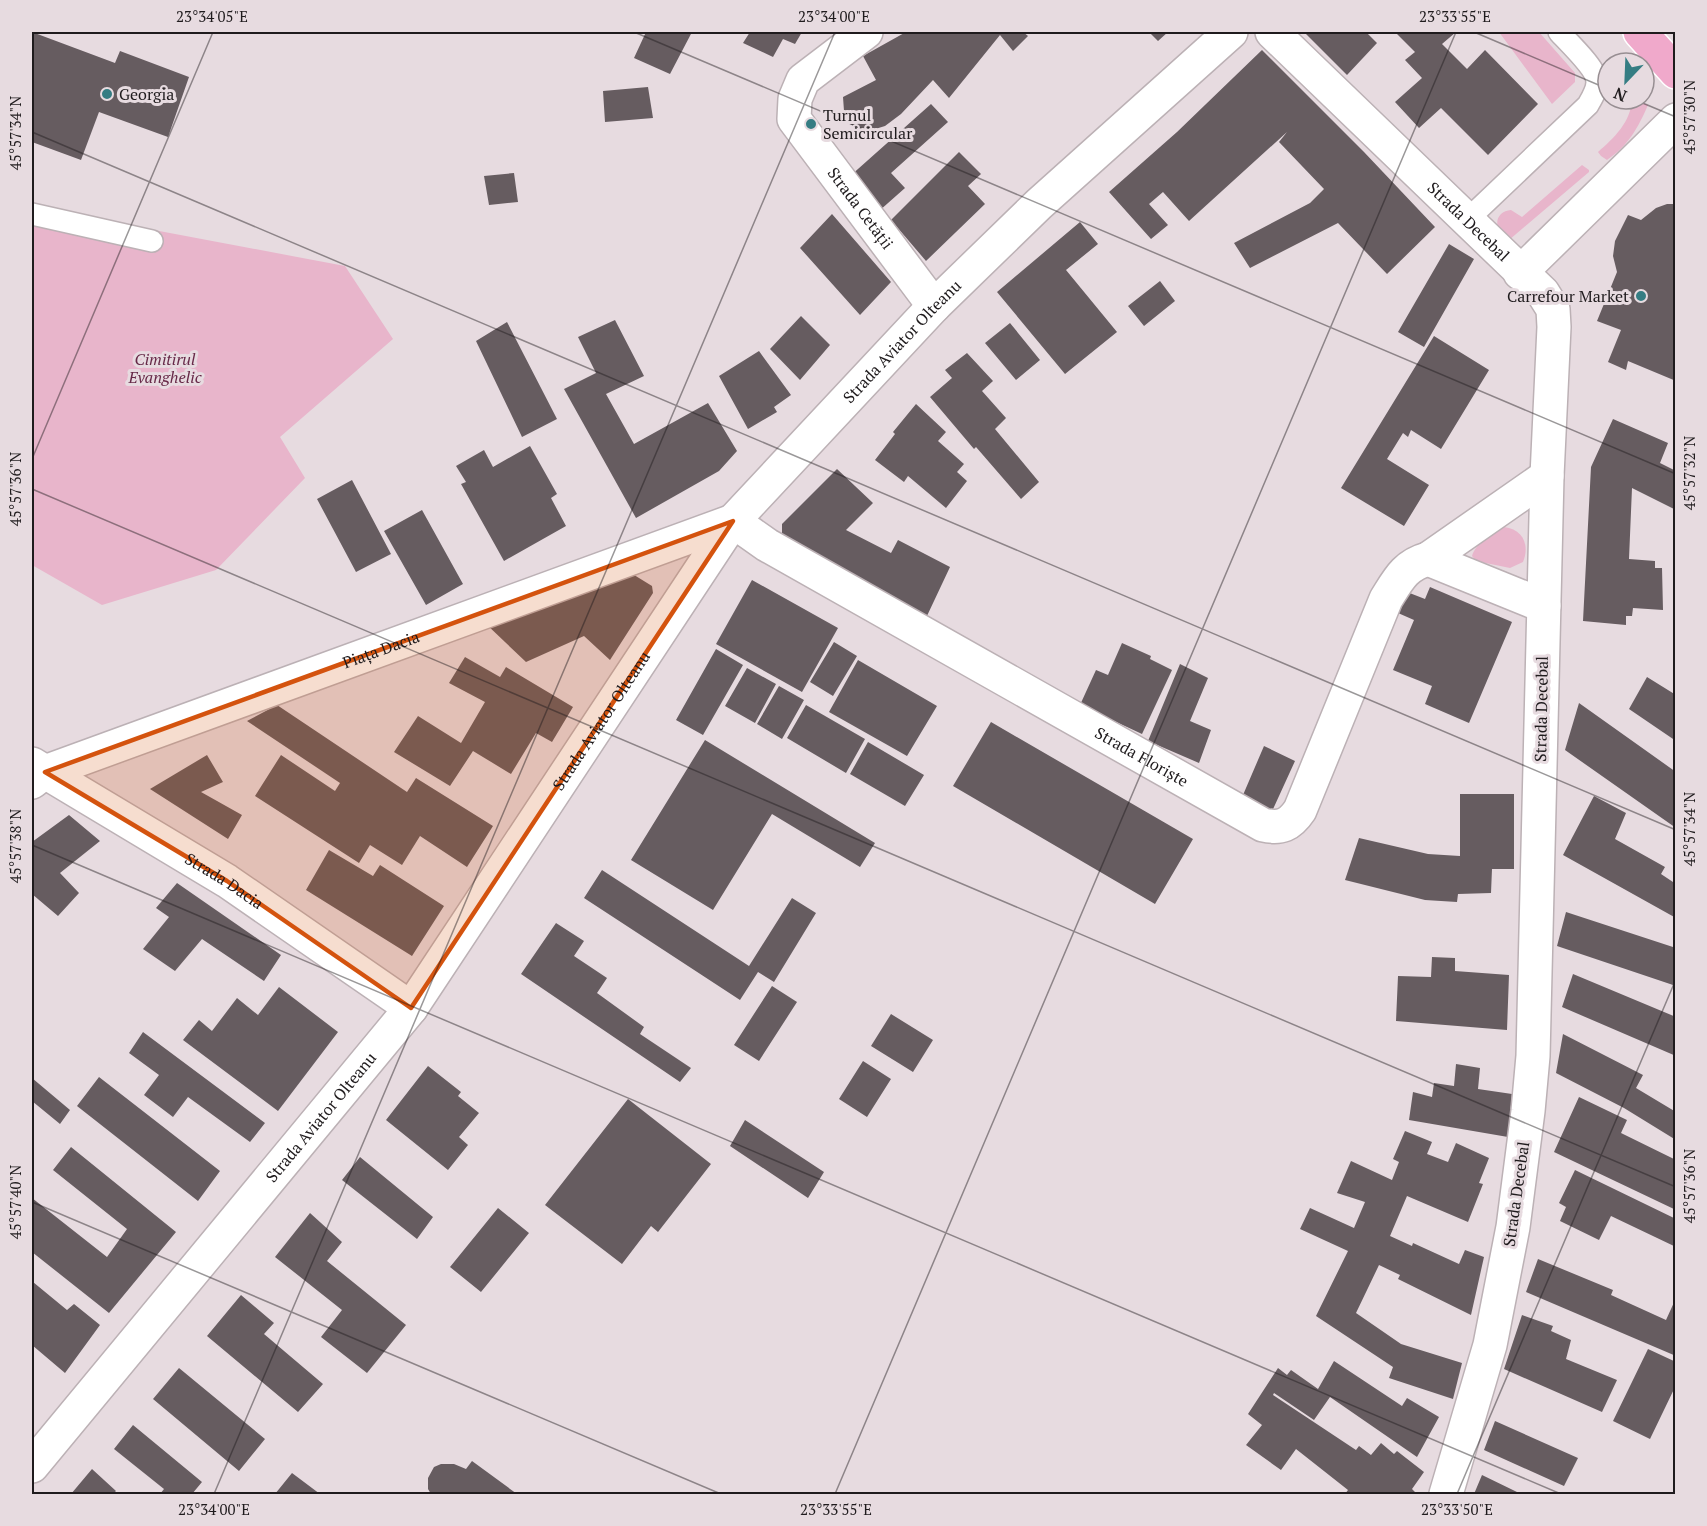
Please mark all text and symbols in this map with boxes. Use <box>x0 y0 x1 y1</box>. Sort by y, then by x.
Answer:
text: 23°34'05"E <box>176 6 248 26</box>
text: 23°34'00"E <box>798 6 870 26</box>
text: 23°33'55"E <box>1419 6 1491 26</box>
north arrow <box>1596 51 1656 111</box>
text: 45°57'30"N <box>1679 80 1699 154</box>
text: N <box>1610 82 1630 107</box>
place label: Georgia <box>119 83 174 105</box>
marker: Georgia <box>100 87 114 101</box>
text: 45°57'34"N <box>5 96 25 170</box>
place label: Turnul Semicircular <box>823 104 913 144</box>
marker: Turnul Semicircular <box>804 117 818 131</box>
street label: Strada Cetății <box>823 162 899 254</box>
street label: Strada Decebal <box>1423 177 1515 266</box>
street label: Strada Aviator Olteanu <box>838 275 966 408</box>
place label: Carrefour Market <box>1507 285 1629 307</box>
marker: Carrefour Market <box>1634 289 1648 303</box>
park label: Cimitirul Evanghelic <box>127 348 202 388</box>
text: 45°57'32"N <box>1679 436 1699 510</box>
text: 45°57'36"N <box>5 452 25 526</box>
street label: Piața Dacia <box>339 625 422 674</box>
street label: Strada Aviator Olteanu <box>547 647 655 794</box>
street label: Strada Decebal <box>1529 656 1553 762</box>
street label: Strada Floriște <box>1091 721 1192 792</box>
text: 45°57'34"N <box>1679 792 1699 866</box>
text: 45°57'38"N <box>5 809 25 883</box>
street label: Strada Dacia <box>181 847 268 914</box>
street label: Strada Aviator Olteanu <box>261 1047 381 1187</box>
street label: Strada Decebal <box>1498 1140 1534 1248</box>
text: 45°57'36"N <box>1679 1149 1699 1223</box>
text: 45°57'40"N <box>5 1165 25 1239</box>
text: 23°34'00"E <box>178 1499 250 1519</box>
text: 23°33'55"E <box>800 1499 872 1519</box>
text: 23°33'50"E <box>1421 1499 1493 1519</box>

